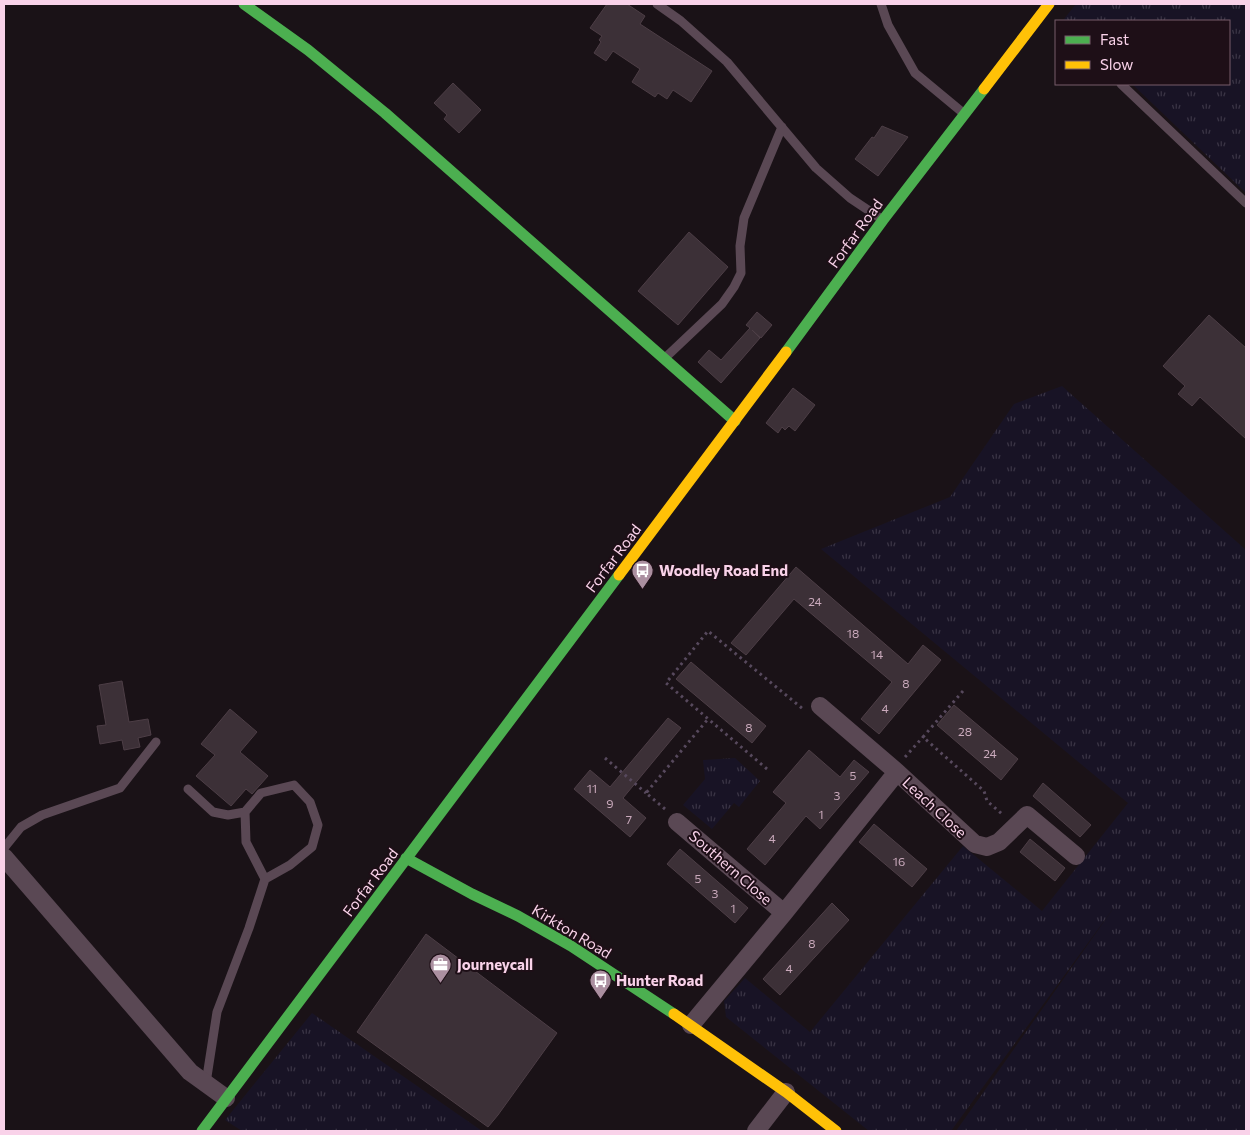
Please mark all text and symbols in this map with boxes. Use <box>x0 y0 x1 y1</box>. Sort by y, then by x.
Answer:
legend <box>1055 20 1230 85</box>
text: Fast <box>1100 30 1129 48</box>
text: Slow <box>1100 55 1133 73</box>
street label: Forfar Road <box>824 195 886 271</box>
street label: Forfar Road <box>582 520 644 596</box>
bus stop icon: Woodley Road End <box>631 558 655 589</box>
place label: Woodley Road End <box>659 561 788 579</box>
house number: 24 <box>808 594 822 608</box>
house number: 18 <box>847 626 859 640</box>
house number: 14 <box>871 647 883 661</box>
house number: 8 <box>902 676 910 690</box>
house number: 4 <box>881 701 889 715</box>
house number: 8 <box>745 720 753 734</box>
house number: 28 <box>958 724 972 738</box>
house number: 24 <box>983 746 997 760</box>
house number: 5 <box>850 768 857 782</box>
street label: Leach Close <box>899 773 971 841</box>
house number: 11 <box>587 781 597 795</box>
house number: 3 <box>834 788 841 802</box>
house number: 9 <box>606 796 614 810</box>
house number: 1 <box>818 807 824 821</box>
house number: 7 <box>626 812 632 826</box>
street label: Southern Close <box>686 826 776 908</box>
house number: 4 <box>768 831 776 845</box>
street label: Forfar Road <box>339 844 401 920</box>
house number: 16 <box>893 854 905 868</box>
house number: 5 <box>695 871 702 885</box>
house number: 3 <box>712 886 719 900</box>
street label: Kirkton Road <box>529 900 615 962</box>
house number: 1 <box>730 901 736 915</box>
house number: 8 <box>808 936 816 950</box>
office icon: Journeycall <box>429 952 453 983</box>
place label: Journeycall <box>457 955 533 973</box>
house number: 4 <box>785 961 793 975</box>
bus stop icon: Hunter Road <box>588 968 612 999</box>
place label: Hunter Road <box>616 971 703 989</box>

